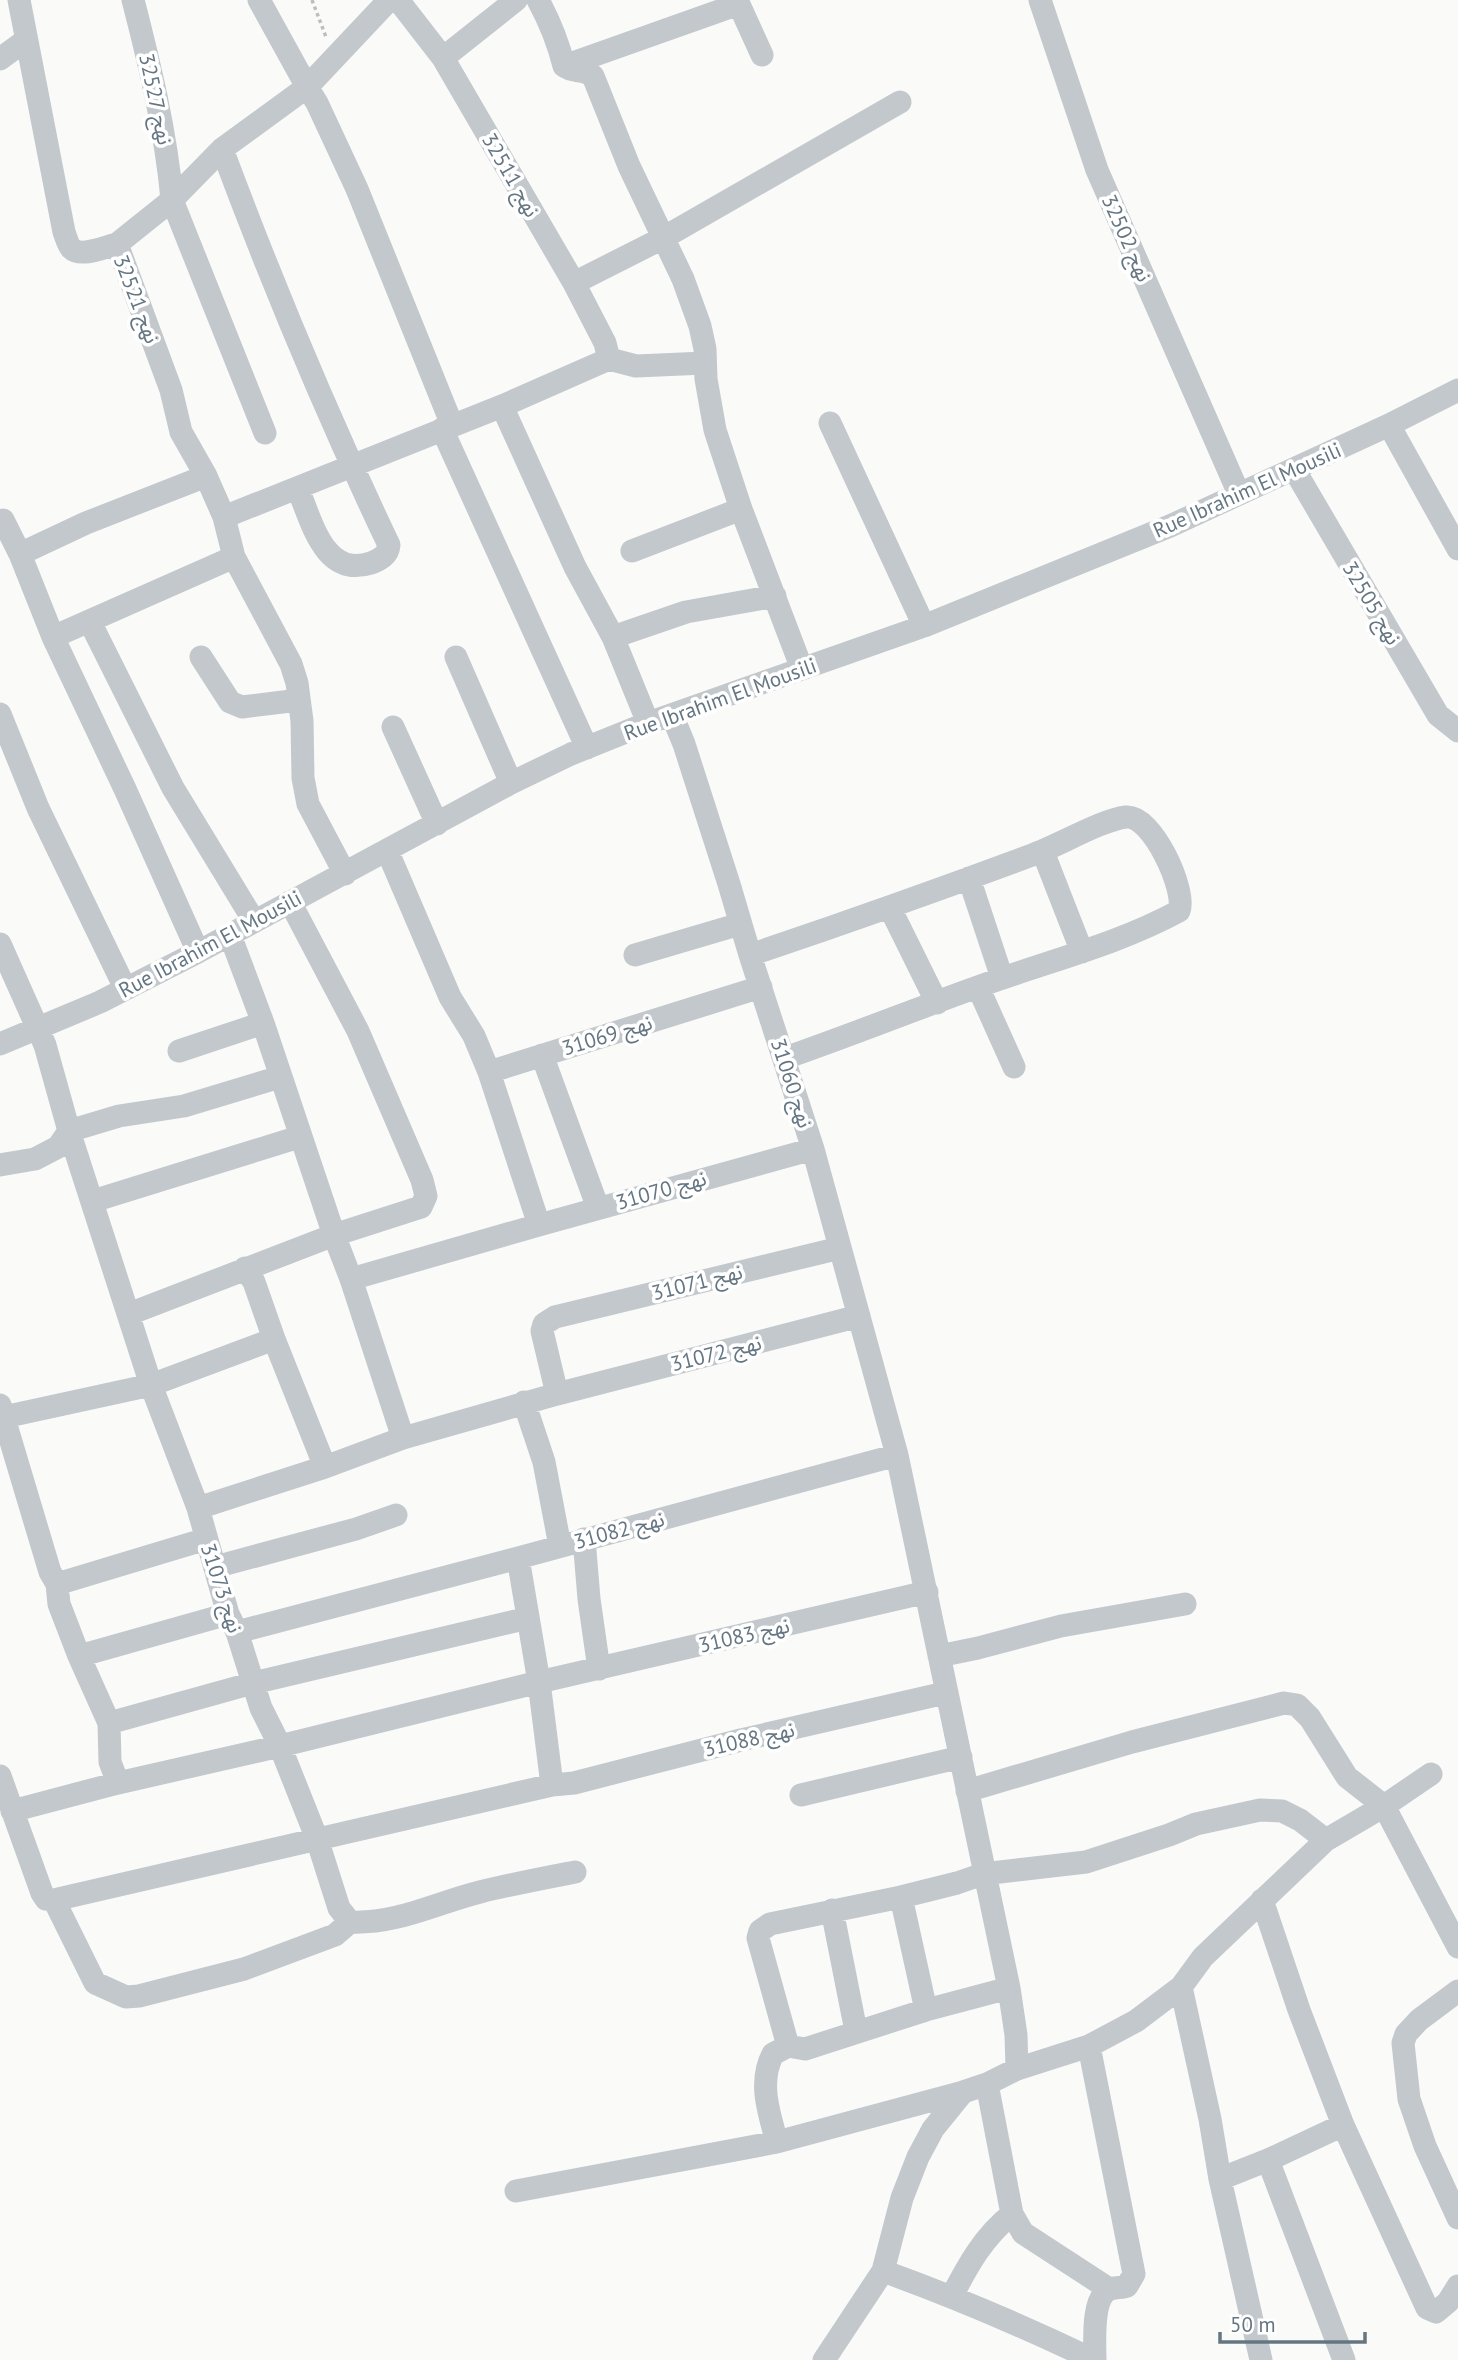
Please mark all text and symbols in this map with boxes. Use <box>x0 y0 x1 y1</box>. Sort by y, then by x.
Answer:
street label: نهج 32527 <box>131 51 179 148</box>
street label: نهج 32511 <box>474 128 546 223</box>
street label: نهج 32502 <box>1094 190 1158 287</box>
street label: نهج 32521 <box>106 251 166 348</box>
street label: Rue Ibrahim El Mousili <box>1149 436 1345 544</box>
street label: نهج 32505 <box>1335 556 1407 651</box>
street label: Rue Ibrahim El Mousili <box>620 652 820 746</box>
street label: Rue Ibrahim El Mousili <box>114 884 306 1004</box>
street label: نهج 31069 <box>559 1009 656 1063</box>
street label: نهج 31060 <box>763 1035 819 1132</box>
street label: نهج 31070 <box>613 1164 710 1218</box>
street label: نهج 31071 <box>649 1258 746 1308</box>
street label: نهج 31072 <box>668 1329 765 1379</box>
street label: نهج 31082 <box>571 1505 668 1557</box>
street label: نهج 31073 <box>193 1540 249 1637</box>
street label: نهج 31083 <box>696 1611 793 1661</box>
street label: نهج 31088 <box>701 1715 798 1765</box>
scale bar <box>1220 2300 1365 2344</box>
text: 50 m <box>1230 2311 1276 2338</box>

